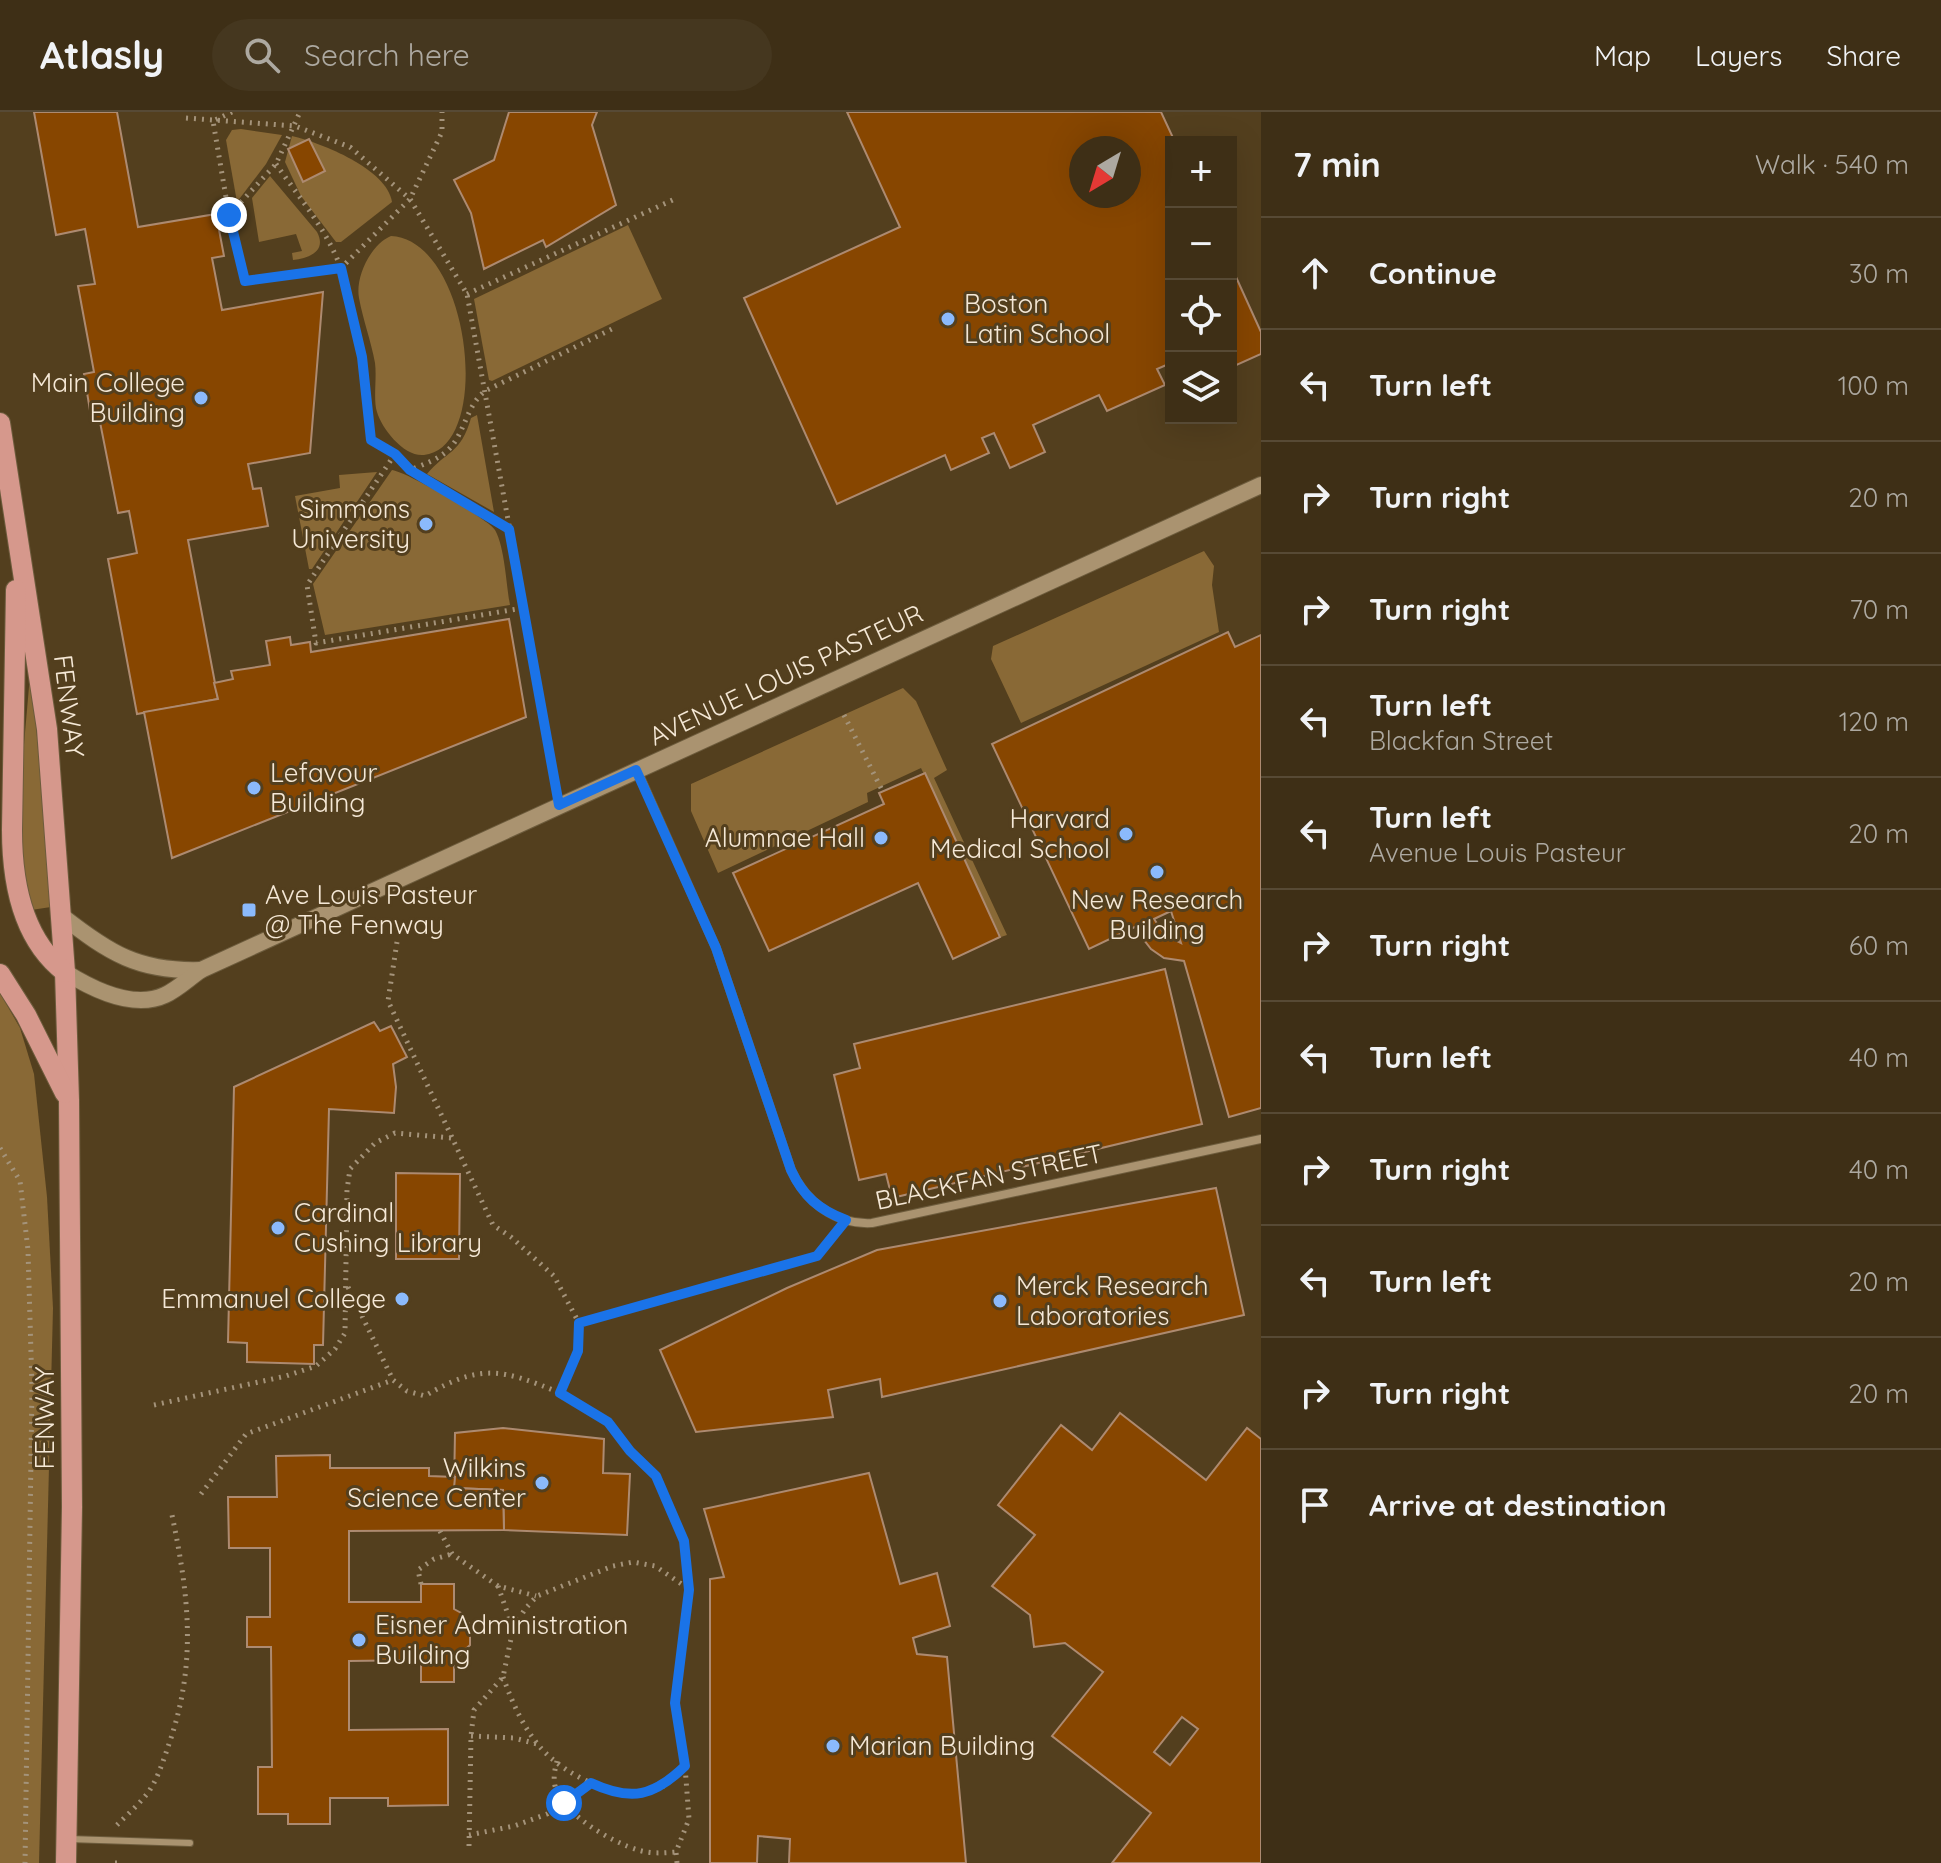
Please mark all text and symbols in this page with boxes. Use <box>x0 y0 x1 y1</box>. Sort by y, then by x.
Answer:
search box <box>212 19 772 91</box>
text: Atlasly <box>40 31 164 79</box>
icon: search <box>240 33 284 77</box>
text: Search here <box>304 36 470 74</box>
text: Map <box>1594 38 1651 73</box>
text: Layers <box>1695 38 1782 73</box>
text: Share <box>1826 38 1901 73</box>
north arrow <box>1069 136 1141 208</box>
map controls <box>1165 136 1237 424</box>
button: + <box>1165 136 1237 208</box>
text: 7 min <box>1293 143 1381 186</box>
text: Walk · 540 m <box>1755 148 1909 181</box>
route end <box>211 197 247 233</box>
button: − <box>1165 208 1237 280</box>
icon: ahead <box>1293 251 1337 295</box>
text: Continue <box>1369 254 1497 292</box>
text: 30 m <box>1849 257 1909 290</box>
button: locate <box>1165 280 1237 352</box>
place label: Boston Latin School <box>964 287 1110 350</box>
marker: Boston Latin School <box>939 310 957 328</box>
button: layers <box>1165 352 1237 424</box>
icon: left <box>1293 363 1337 407</box>
place label: Main College Building <box>31 366 185 429</box>
text: Turn left <box>1369 366 1492 404</box>
text: 100 m <box>1838 369 1909 402</box>
marker: Main College Building <box>192 389 210 407</box>
icon: right <box>1293 475 1337 519</box>
text: Turn right <box>1369 478 1510 516</box>
text: 20 m <box>1848 481 1909 514</box>
place label: Simmons University <box>291 492 410 555</box>
marker: Simmons University <box>417 515 435 533</box>
icon: right <box>1293 587 1337 631</box>
text: Turn right <box>1369 590 1510 628</box>
text: 70 m <box>1849 593 1909 626</box>
street label: AVENUE LOUIS PASTEUR <box>644 597 928 753</box>
street label: FENWAY <box>47 653 92 760</box>
text: Turn left <box>1369 686 1492 724</box>
icon: left <box>1293 699 1337 743</box>
text: 120 m <box>1839 705 1909 738</box>
text: Blackfan Street <box>1369 724 1553 757</box>
place label: Lefavour Building <box>270 756 377 819</box>
marker: Lefavour Building <box>245 779 263 797</box>
text: Turn left <box>1369 798 1492 836</box>
place label: Harvard Medical School <box>930 802 1110 865</box>
icon: left <box>1293 811 1337 855</box>
text: 20 m <box>1848 817 1909 850</box>
place label: Alumnae Hall <box>705 821 865 854</box>
marker: Harvard Medical School <box>1117 825 1135 843</box>
marker: Alumnae Hall <box>872 829 890 847</box>
text: Avenue Louis Pasteur <box>1369 836 1626 869</box>
marker: New Research Building <box>1148 863 1166 881</box>
place label: Ave Louis Pasteur @ The Fenway <box>265 878 477 941</box>
place label: New Research Building <box>1071 883 1243 946</box>
marker: Ave Louis Pasteur @ The Fenway <box>240 901 258 919</box>
icon: right <box>1293 923 1337 967</box>
text: Turn right <box>1369 926 1510 964</box>
text: 60 m <box>1849 929 1909 962</box>
icon: left <box>1293 1035 1337 1079</box>
text: Turn left <box>1369 1038 1492 1076</box>
text: 40 m <box>1849 1041 1909 1074</box>
street label: BLACKFAN STREET <box>872 1136 1106 1217</box>
icon: right <box>1293 1147 1337 1191</box>
text: Turn right <box>1369 1150 1510 1188</box>
text: 40 m <box>1849 1153 1909 1186</box>
place label: Cardinal Cushing Library <box>294 1196 482 1259</box>
marker: Cardinal Cushing Library <box>269 1219 287 1237</box>
icon: left <box>1293 1259 1337 1303</box>
text: Turn left <box>1369 1262 1492 1300</box>
text: 20 m <box>1848 1265 1909 1298</box>
place label: Merck Research Laboratories <box>1016 1269 1209 1332</box>
place label: Emmanuel College <box>161 1282 386 1315</box>
marker: Emmanuel College <box>393 1290 411 1308</box>
marker: Merck Research Laboratories <box>991 1292 1009 1310</box>
street label: FENWAY <box>28 1366 61 1470</box>
icon: right <box>1293 1371 1337 1415</box>
text: Turn right <box>1369 1374 1510 1412</box>
text: 20 m <box>1848 1377 1909 1410</box>
place label: Wilkins Science Center <box>347 1451 526 1514</box>
marker: Wilkins Science Center <box>533 1474 551 1492</box>
icon: arrive <box>1293 1483 1337 1527</box>
text: Arrive at destination <box>1369 1486 1667 1524</box>
place label: Eisner Administration Building <box>375 1608 628 1671</box>
marker: Eisner Administration Building <box>350 1631 368 1649</box>
place label: Marian Building <box>849 1729 1035 1762</box>
marker: Marian Building <box>824 1737 842 1755</box>
route start <box>546 1785 582 1821</box>

